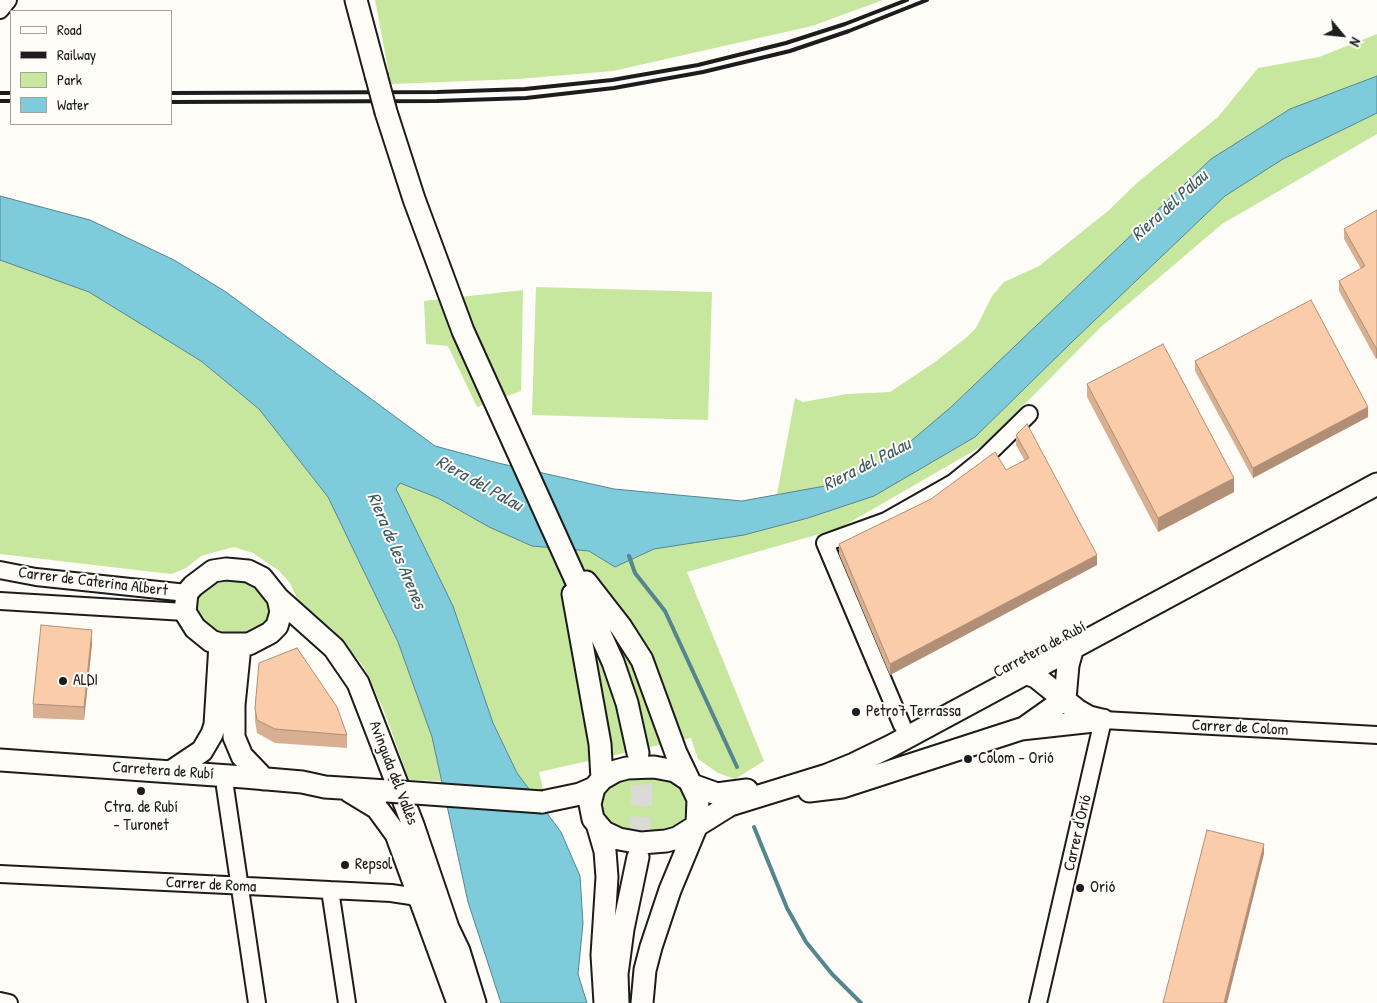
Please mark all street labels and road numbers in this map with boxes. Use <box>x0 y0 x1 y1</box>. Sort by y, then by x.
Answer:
street label: Carrer de Caterina Albert <box>17 563 169 601</box>
street label: Carretera de Rubí <box>991 618 1089 682</box>
street label: Carrer de Colom <box>1191 716 1289 740</box>
street label: Avinguda del Vallès <box>364 718 422 828</box>
street label: Carretera de Rubí <box>112 758 214 784</box>
street label: Carrer d'Orió <box>1060 793 1096 873</box>
street label: Carrer de Roma <box>165 873 257 897</box>

